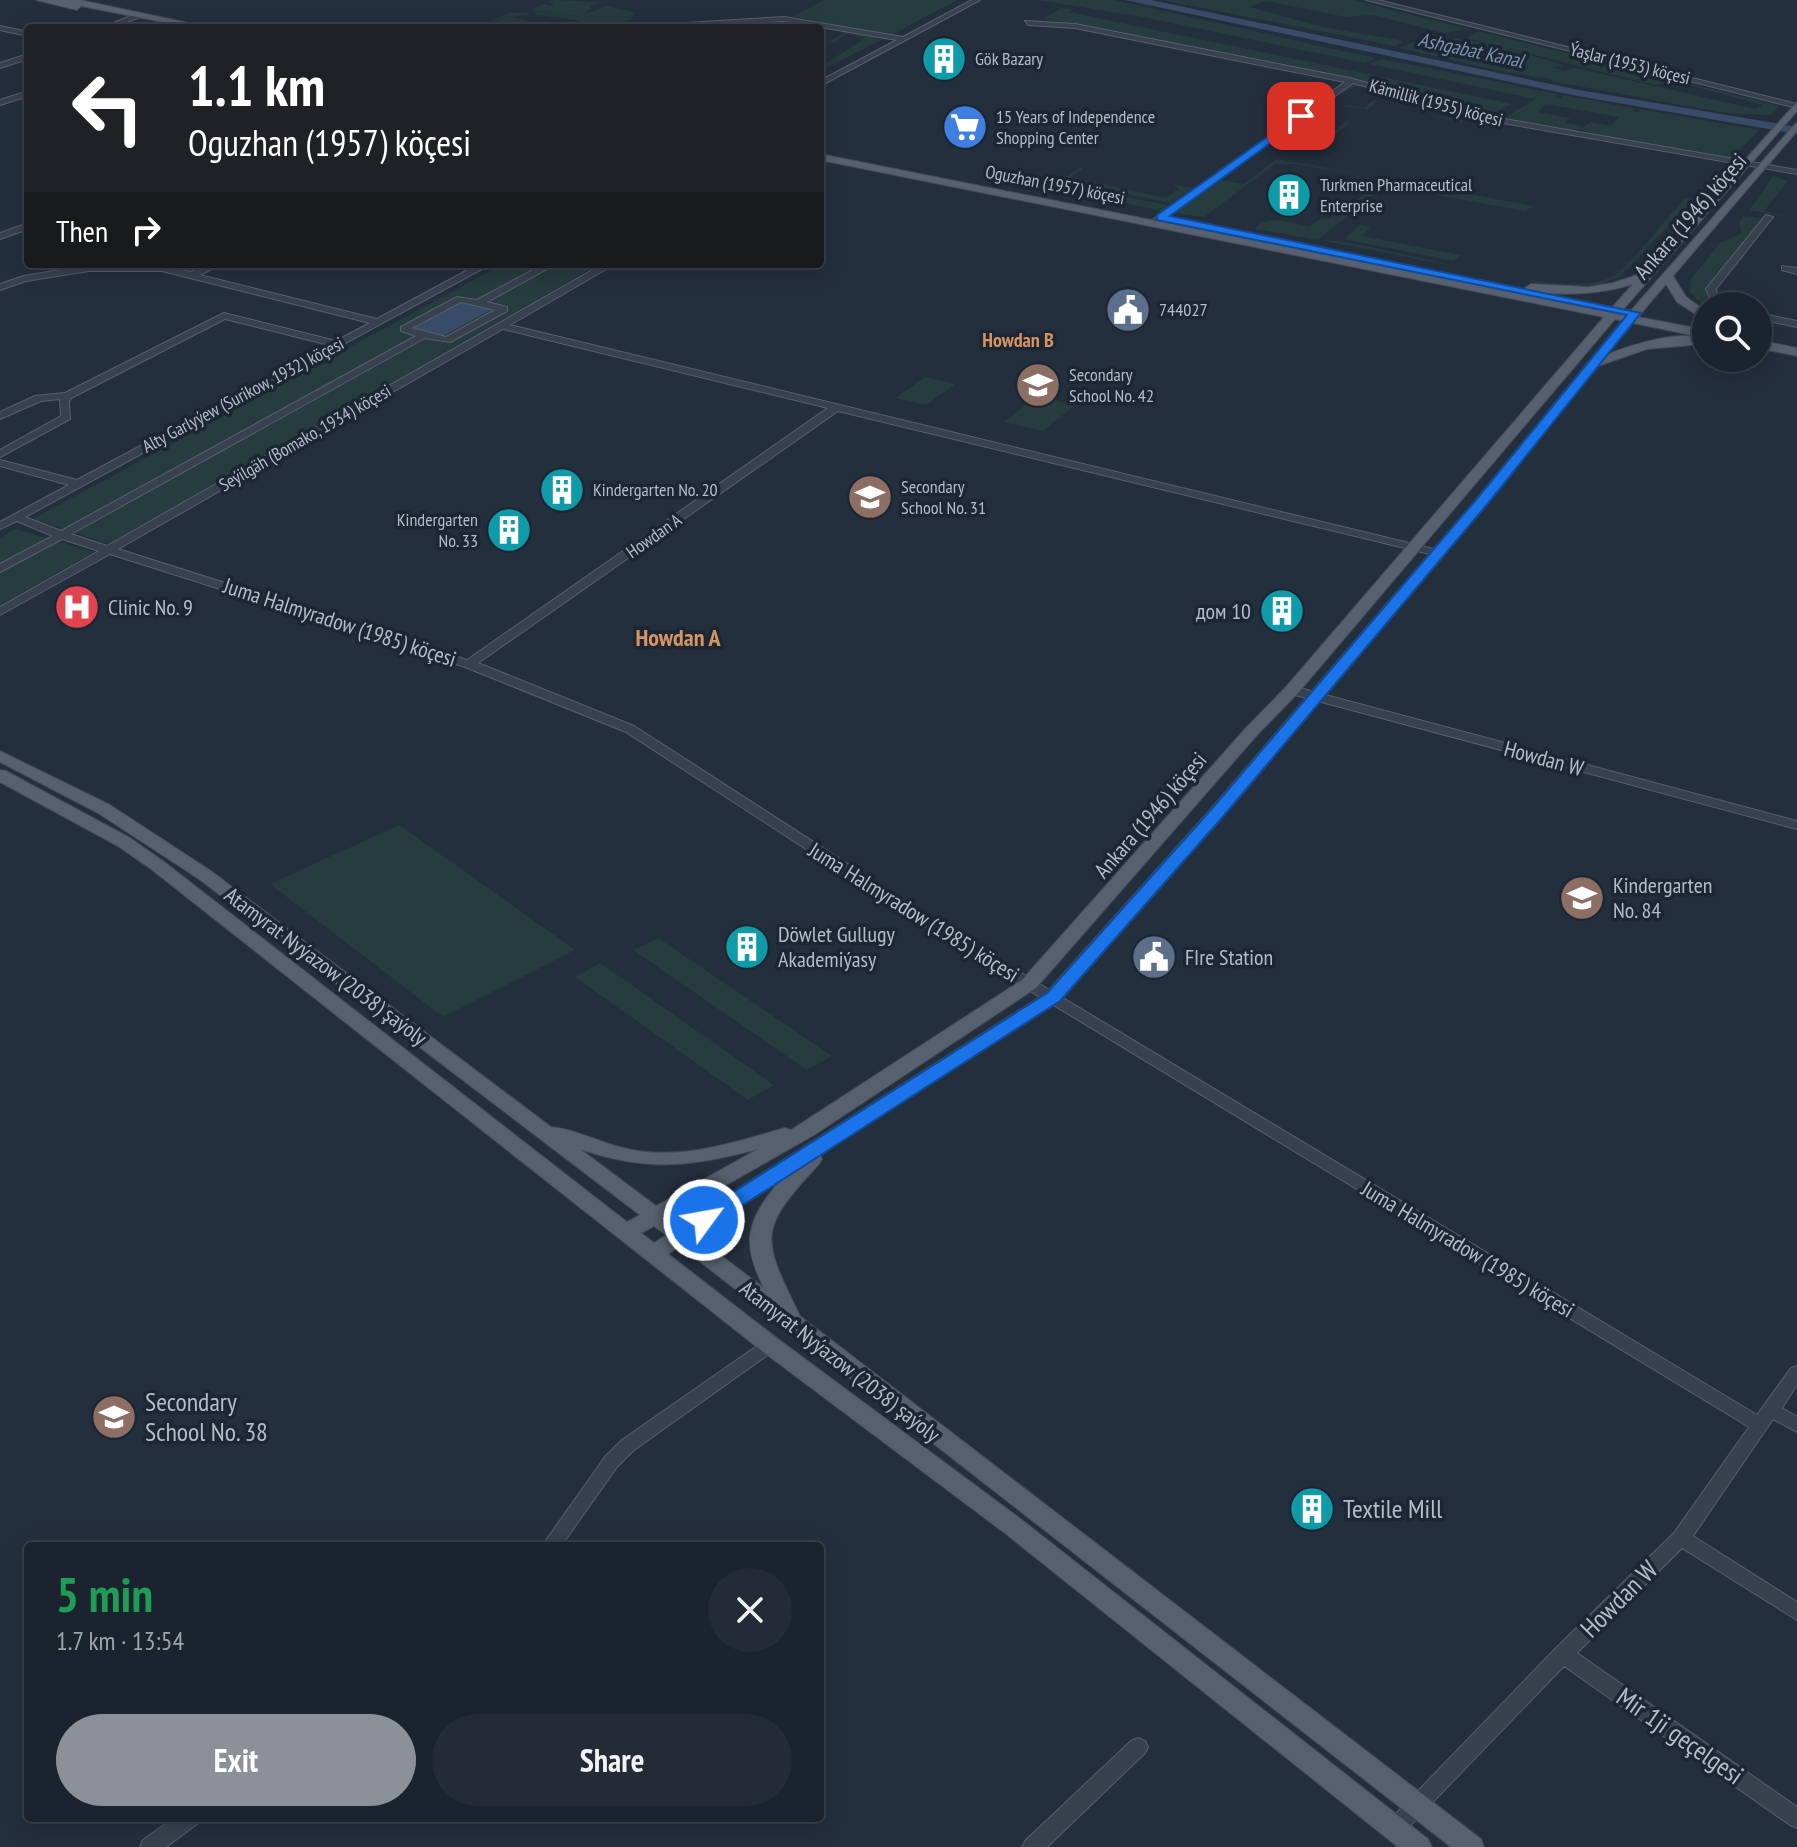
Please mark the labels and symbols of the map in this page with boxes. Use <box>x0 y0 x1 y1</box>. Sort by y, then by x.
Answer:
water label: Ashgabat Kanal <box>1416 26 1528 74</box>
building icon: Gök Bazary <box>920 35 968 83</box>
street label: Ýaşlar (1953) köçesi <box>1568 37 1693 90</box>
place label: Gök Bazary <box>975 47 1043 70</box>
street label: Kämillik (1955) köçesi <box>1367 74 1505 131</box>
pin <box>1267 82 1335 150</box>
supermarket icon: 15 Years of Independence Shopping Center <box>941 103 989 151</box>
place label: 15 Years of Independence Shopping Center <box>996 105 1155 149</box>
street label: Ankara (1946) köçesi <box>1628 147 1752 285</box>
street label: Oguzhan (1957) köçesi <box>983 160 1127 209</box>
building icon: Turkmen Pharmaceutical Enterprise <box>1265 171 1313 219</box>
place label: Turkmen Pharmaceutical Enterprise <box>1320 173 1473 217</box>
public building icon: 744027 <box>1104 286 1152 334</box>
place label: 744027 <box>1159 298 1208 321</box>
district label: Howdan B <box>982 327 1054 353</box>
street label: Alty Garlyýew (Surikow, 1932) köçesi <box>138 332 348 458</box>
school or university icon: Secondary School No. 42 <box>1014 361 1062 409</box>
place label: Secondary School No. 42 <box>1069 363 1154 407</box>
street label: Seýilgäh (Bomako, 1934) köçesi <box>215 379 395 496</box>
building icon: Kindergarten No. 20 <box>538 466 586 514</box>
school or university icon: Secondary School No. 31 <box>846 473 894 521</box>
place label: Secondary School No. 31 <box>901 475 986 519</box>
place label: Kindergarten No. 20 <box>593 478 718 501</box>
building icon: Kindergarten No. 33 <box>485 506 533 554</box>
place label: Kindergarten No. 33 <box>397 508 478 552</box>
street label: Howdan A <box>621 508 686 563</box>
street label: Juma Halmyradow (1985) köçesi <box>219 571 460 673</box>
hospital icon: Clinic No. 9 <box>53 583 101 631</box>
building icon: дом 10 <box>1258 587 1306 635</box>
place label: Clinic No. 9 <box>108 593 193 621</box>
place label: дом 10 <box>1196 597 1251 625</box>
district label: Howdan A <box>635 622 722 653</box>
street label: Howdan W <box>1501 734 1587 782</box>
street label: Ankara (1946) köçesi <box>1088 746 1212 884</box>
street label: Juma Halmyradow (1985) köçesi <box>803 835 1024 988</box>
place label: Kindergarten No. 84 <box>1613 871 1712 924</box>
school or university icon: Kindergarten No. 84 <box>1558 874 1606 922</box>
street label: Atamyrat Nyýazow (2038) şaýoly <box>219 881 433 1052</box>
place label: Döwlet Gullugy Akademiýasy <box>778 920 895 973</box>
building icon: Döwlet Gullugy Akademiýasy <box>723 923 771 971</box>
public building icon: FIre Station <box>1130 933 1178 981</box>
place label: FIre Station <box>1185 943 1273 971</box>
street label: Juma Halmyradow (1985) köçesi <box>1356 1174 1579 1324</box>
position arrow <box>662 1178 746 1262</box>
street label: Atamyrat Nyýazow (2038) şaýoly <box>734 1274 946 1448</box>
place label: Secondary School No. 38 <box>145 1385 268 1448</box>
school or university icon: Secondary School No. 38 <box>90 1393 138 1441</box>
building icon: Textile Mill <box>1288 1485 1336 1533</box>
place label: Textile Mill <box>1343 1492 1442 1525</box>
street label: Howdan W <box>1573 1553 1665 1644</box>
street label: Mir 1ji geçelgesi <box>1611 1680 1750 1791</box>

